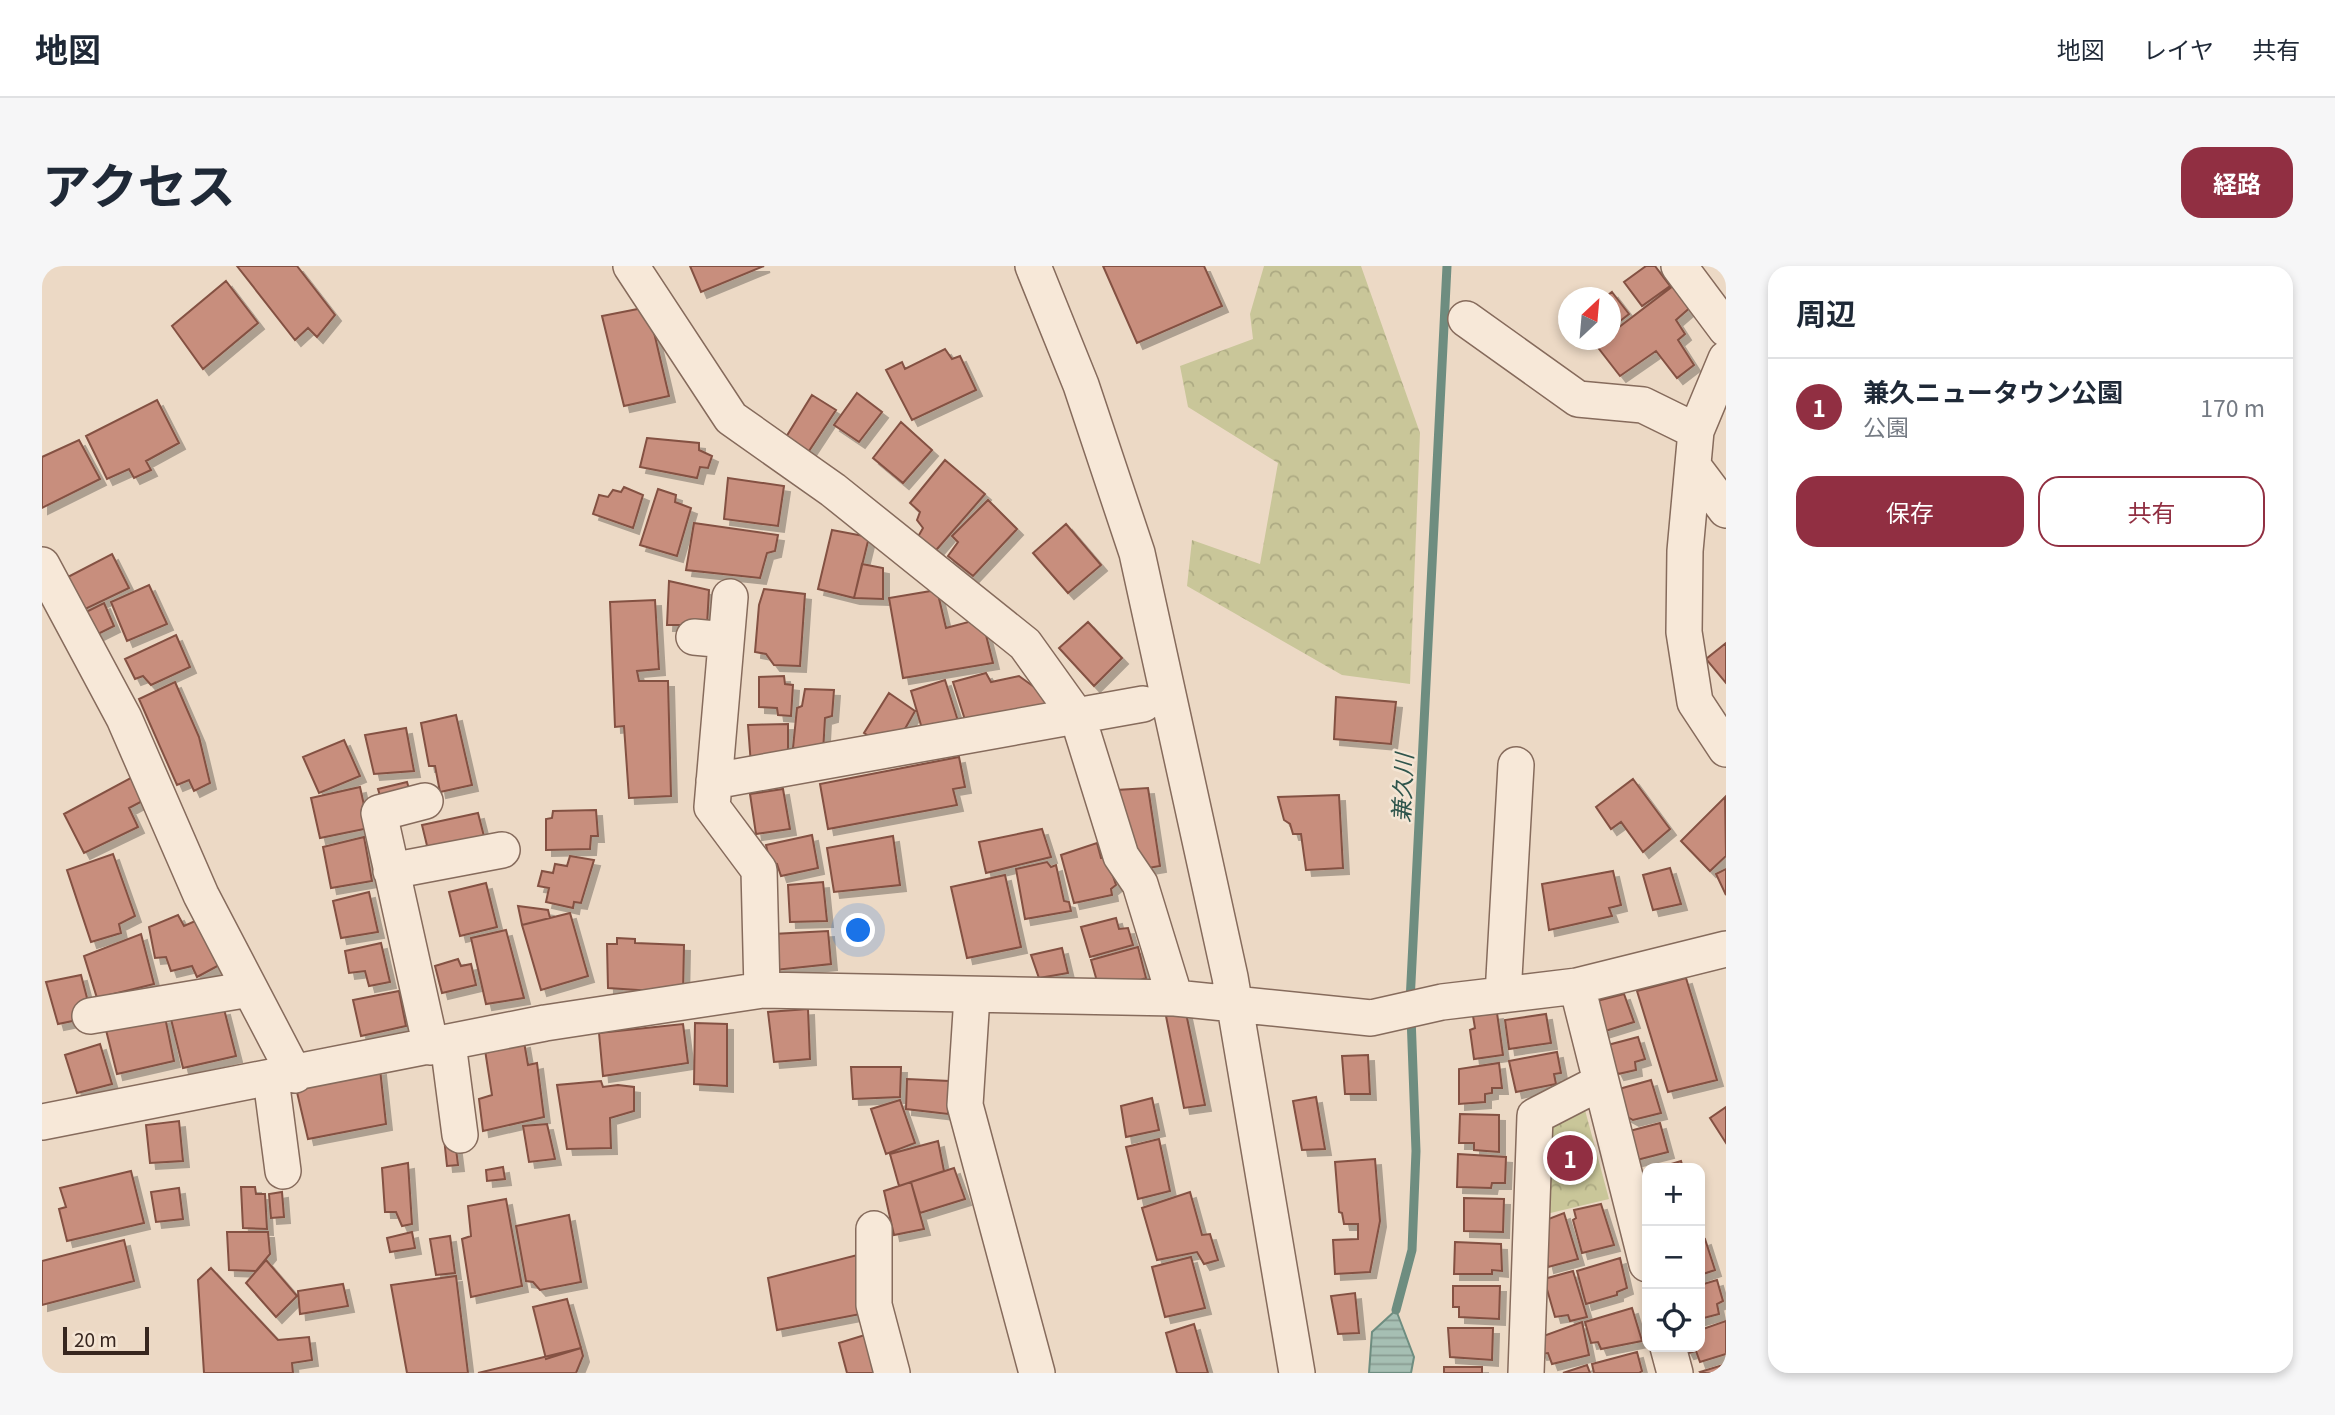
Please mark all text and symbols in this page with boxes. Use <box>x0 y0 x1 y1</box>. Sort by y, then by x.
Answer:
text: 地図 <box>35 24 101 72</box>
text: 地図 <box>2057 31 2105 66</box>
text: レイヤ <box>2143 31 2214 66</box>
text: 共有 <box>2252 31 2300 66</box>
text: アクセス <box>42 147 236 218</box>
button: 経路 <box>2181 147 2293 218</box>
north arrow <box>1558 287 1621 350</box>
text: 周辺 <box>1796 290 1856 334</box>
text: 兼久ニュータウン公園 <box>1863 372 2123 409</box>
text: 1 <box>1812 390 1826 424</box>
text: 170 m <box>2200 390 2265 424</box>
text: 公園 <box>1863 409 1909 443</box>
button: 保存 <box>1796 476 2024 547</box>
button: 共有 <box>2038 476 2265 547</box>
water label: 兼久川 <box>1382 750 1420 823</box>
your location <box>841 913 875 947</box>
pin: 1 <box>1547 1132 1593 1184</box>
map controls <box>1642 1163 1705 1352</box>
button: + <box>1642 1163 1705 1226</box>
button: − <box>1642 1226 1705 1289</box>
button: locate <box>1642 1289 1705 1352</box>
scale bar <box>63 1324 149 1356</box>
text: 20 m <box>74 1325 117 1352</box>

